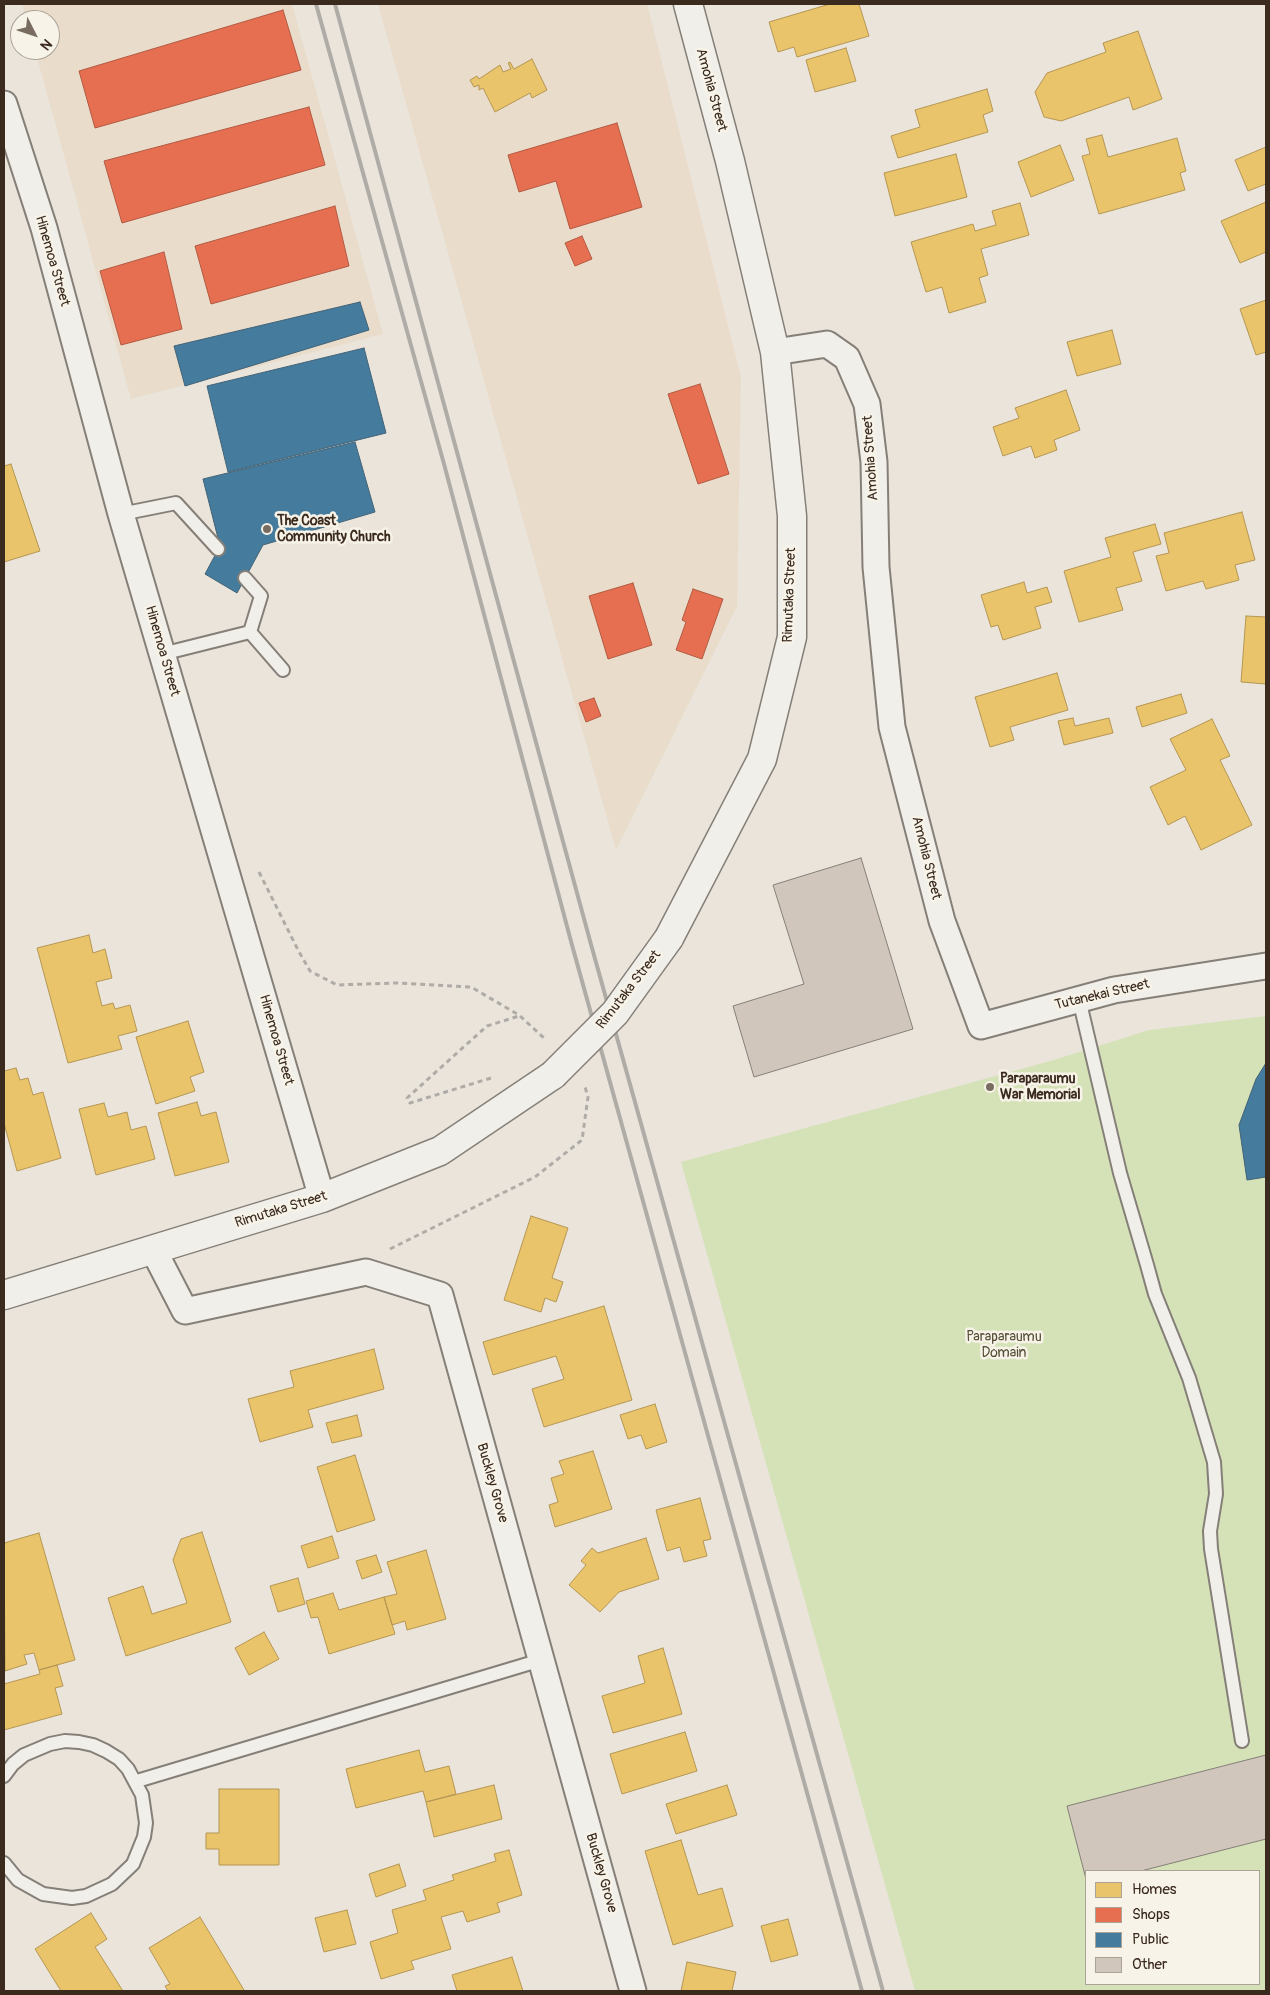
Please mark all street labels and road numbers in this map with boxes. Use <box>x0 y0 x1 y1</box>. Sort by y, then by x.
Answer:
street label: Amohia Street <box>692 47 730 133</box>
street label: Hinemoa Street <box>31 214 73 308</box>
street label: Amohia Street <box>860 415 882 501</box>
street label: Rimutaka Street <box>780 547 800 643</box>
street label: Hinemoa Street <box>141 604 183 698</box>
street label: Amohia Street <box>908 815 944 901</box>
street label: Rimutaka Street <box>593 947 665 1033</box>
street label: Tutanekai Street <box>1053 976 1151 1014</box>
street label: Hinemoa Street <box>255 993 297 1087</box>
street label: Rimutaka Street <box>233 1188 329 1232</box>
street label: Buckley Grove <box>473 1441 511 1525</box>
street label: Buckley Grove <box>582 1831 620 1915</box>

